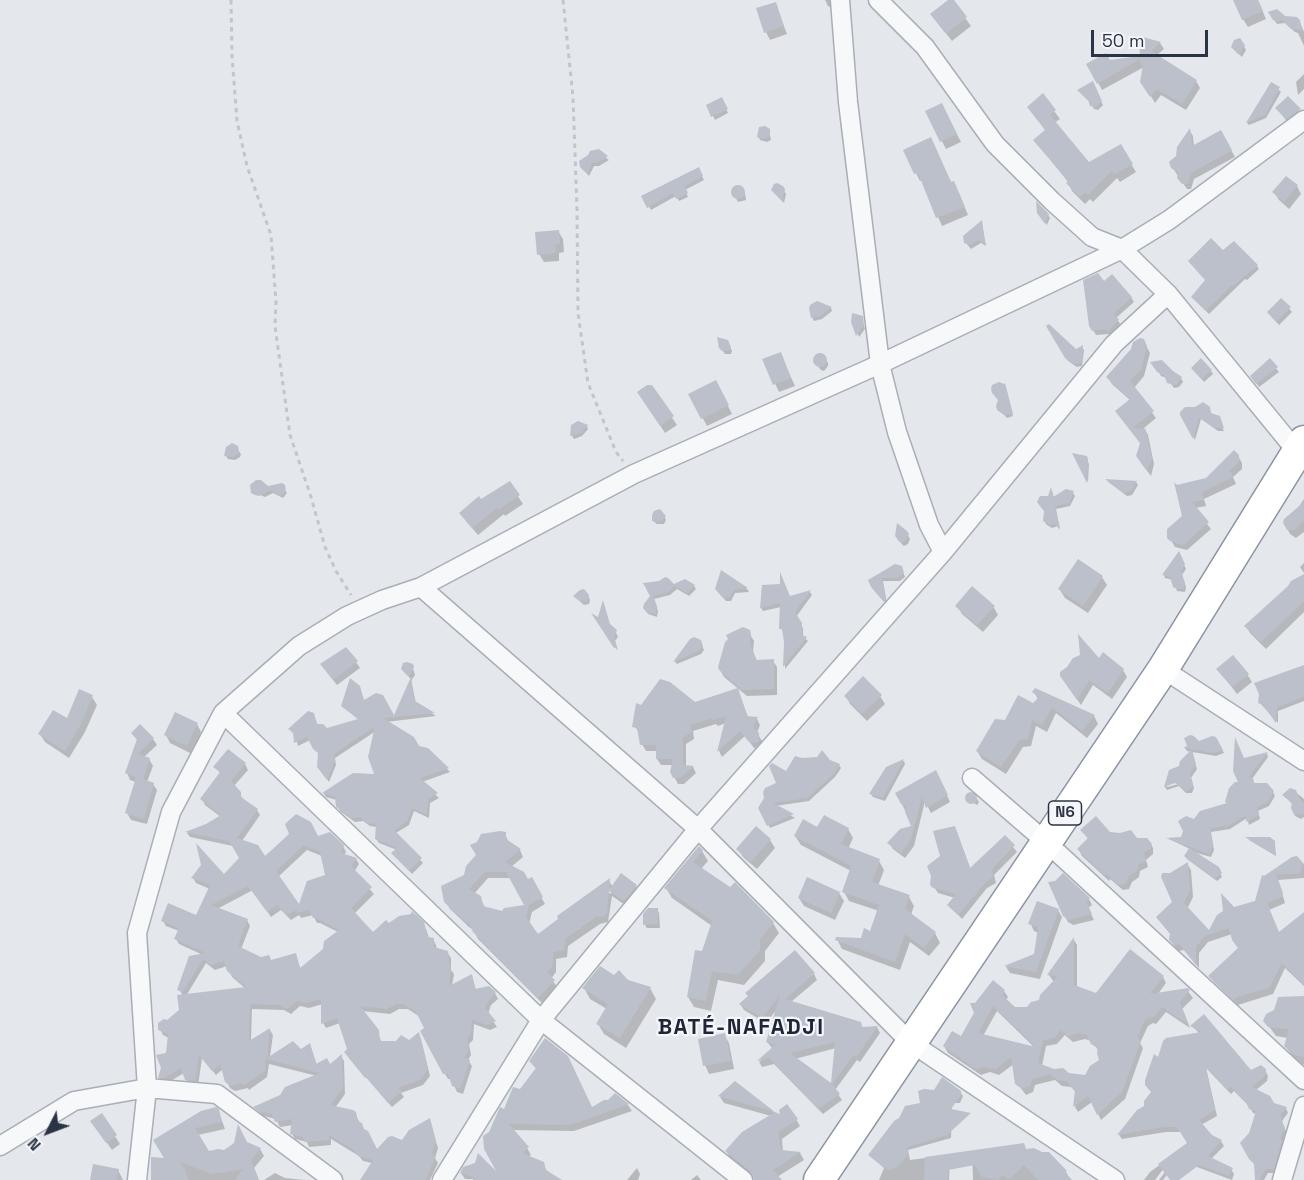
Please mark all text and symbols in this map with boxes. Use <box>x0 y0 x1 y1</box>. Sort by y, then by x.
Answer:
scale bar <box>1094 18 1211 56</box>
text: 50 m <box>1102 29 1144 52</box>
road number: N6 <box>1048 801 1082 825</box>
district label: BATÉ-NAFADJI <box>658 1015 824 1041</box>
north arrow <box>18 1102 78 1162</box>
text: N <box>23 1133 46 1155</box>

